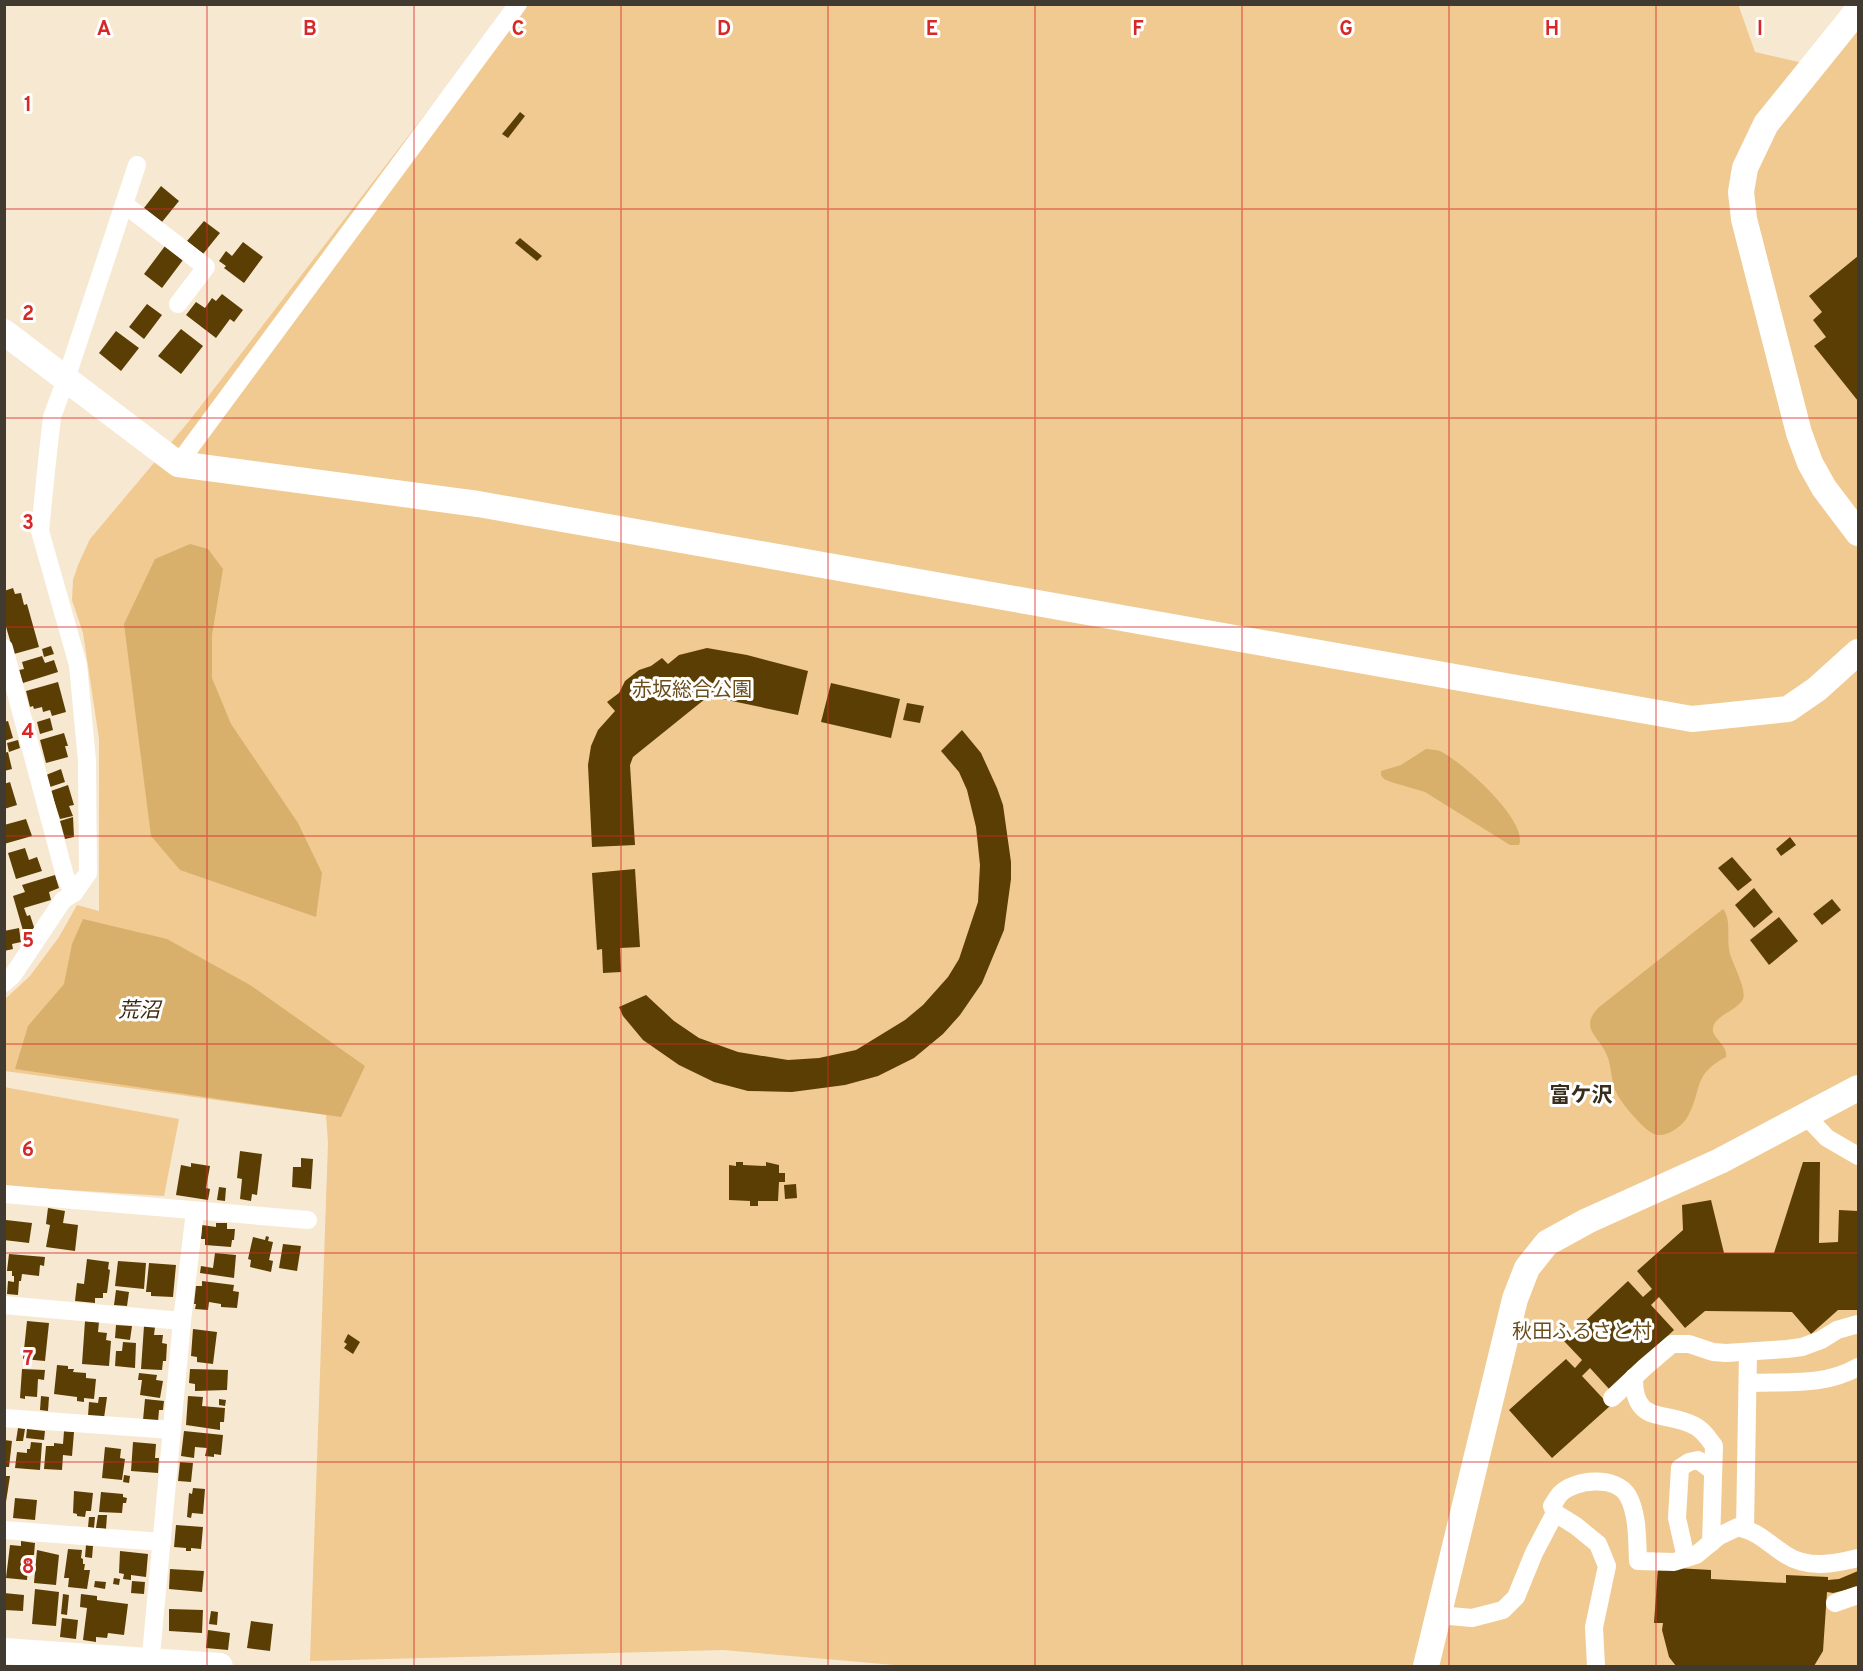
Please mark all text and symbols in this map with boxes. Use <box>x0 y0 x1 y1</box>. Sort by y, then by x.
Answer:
text: A <box>97 17 111 43</box>
text: B <box>303 17 317 43</box>
text: C <box>512 17 524 43</box>
text: D <box>717 17 731 43</box>
text: E <box>926 17 938 43</box>
text: F <box>1132 17 1144 43</box>
text: G <box>1339 17 1353 43</box>
text: H <box>1545 17 1559 43</box>
text: I <box>1757 17 1763 43</box>
text: 1 <box>24 93 32 119</box>
text: 2 <box>22 302 34 328</box>
text: 3 <box>22 511 34 537</box>
park label: 赤坂総合公園 <box>632 678 752 704</box>
text: 4 <box>22 720 34 746</box>
text: 5 <box>22 929 34 955</box>
water label: 荒沼 <box>118 998 163 1025</box>
district label: 富ケ沢 <box>1550 1083 1613 1110</box>
text: 6 <box>22 1138 34 1164</box>
park label: 秋田ふるさと村 <box>1512 1320 1652 1346</box>
text: 7 <box>23 1347 33 1373</box>
text: 8 <box>22 1555 34 1581</box>

